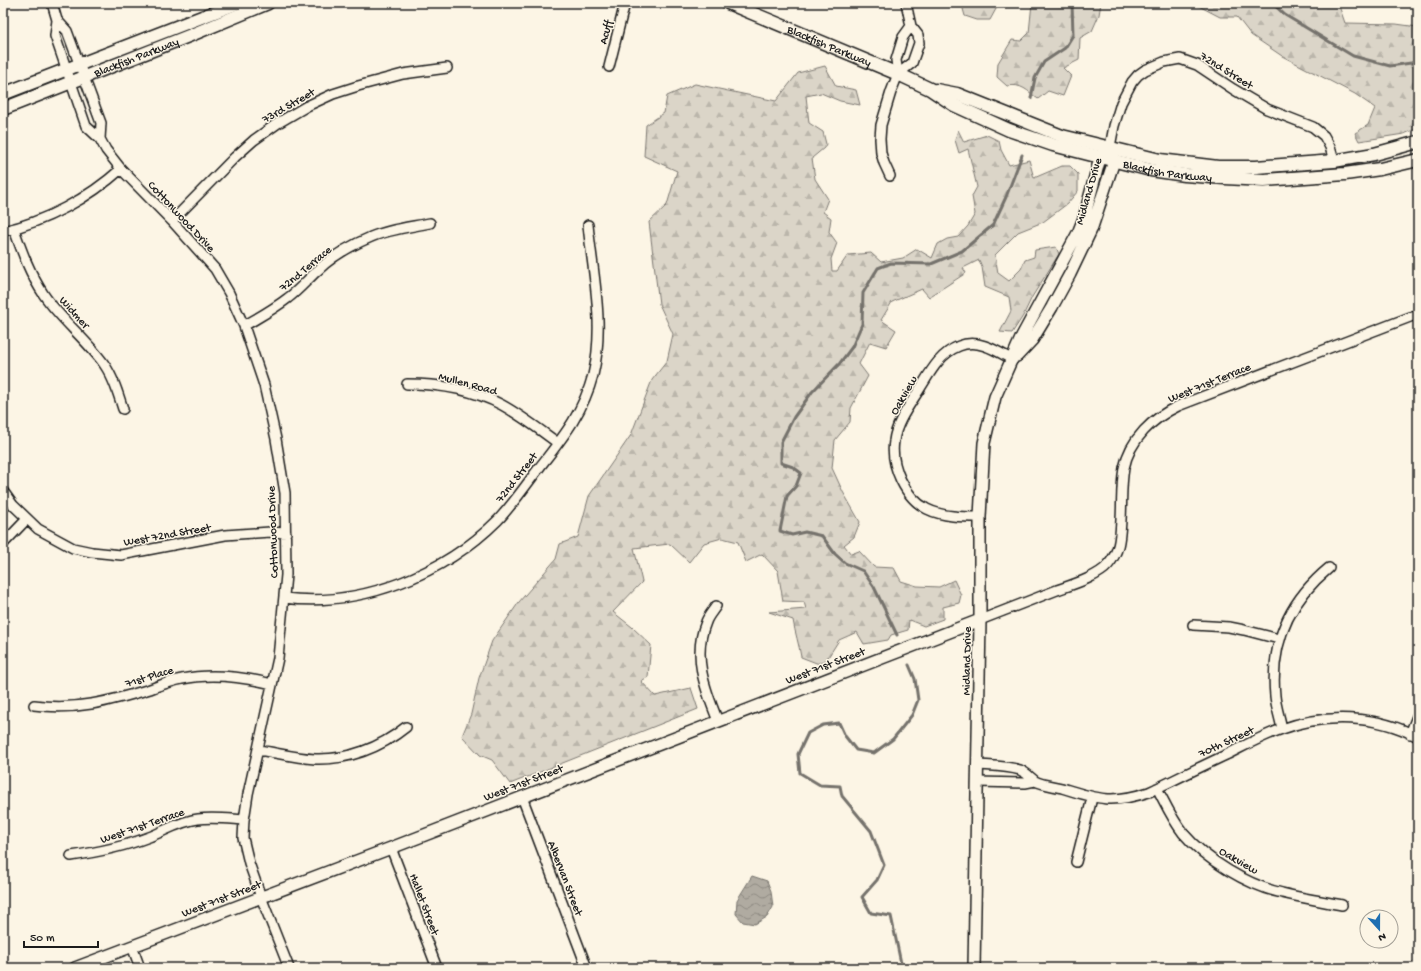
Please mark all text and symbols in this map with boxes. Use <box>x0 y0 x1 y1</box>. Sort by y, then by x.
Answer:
street label: Acuff <box>597 18 617 46</box>
street label: Blackfish Parkway <box>784 23 873 71</box>
street label: Blackfish Parkway <box>92 36 181 82</box>
street label: 72nd Street <box>1196 49 1256 94</box>
street label: 73rd Street <box>259 85 319 128</box>
street label: Midland Drive <box>1074 156 1106 227</box>
street label: Blackfish Parkway <box>1120 158 1212 186</box>
street label: Cottonwood Drive <box>144 179 218 256</box>
street label: 72nd Terrace <box>277 243 336 296</box>
street label: Widmer <box>55 294 93 334</box>
street label: West 71st Terrace <box>1166 361 1254 407</box>
street label: Mullen Road <box>437 370 499 400</box>
street label: Oakview <box>888 373 922 418</box>
street label: 72nd Street <box>493 450 542 507</box>
street label: Cottonwood Drive <box>265 485 283 578</box>
street label: West 72nd Street <box>123 521 213 551</box>
street label: Midland Drive <box>960 626 976 696</box>
street label: West 71st Street <box>784 645 868 688</box>
street label: 71st Place <box>123 664 176 692</box>
street label: 70th Street <box>1196 723 1258 762</box>
street label: West 71st Street <box>482 762 566 805</box>
street label: West 71st Terrace <box>99 806 187 848</box>
street label: Albervan Street <box>543 839 585 919</box>
street label: Oakview <box>1216 845 1261 879</box>
street label: Hallet Street <box>405 872 442 938</box>
street label: West 71st Street <box>180 878 264 921</box>
north arrow <box>1359 909 1399 949</box>
scale bar <box>24 923 98 949</box>
text: N <box>1376 930 1387 943</box>
text: 50 m <box>30 932 55 946</box>

